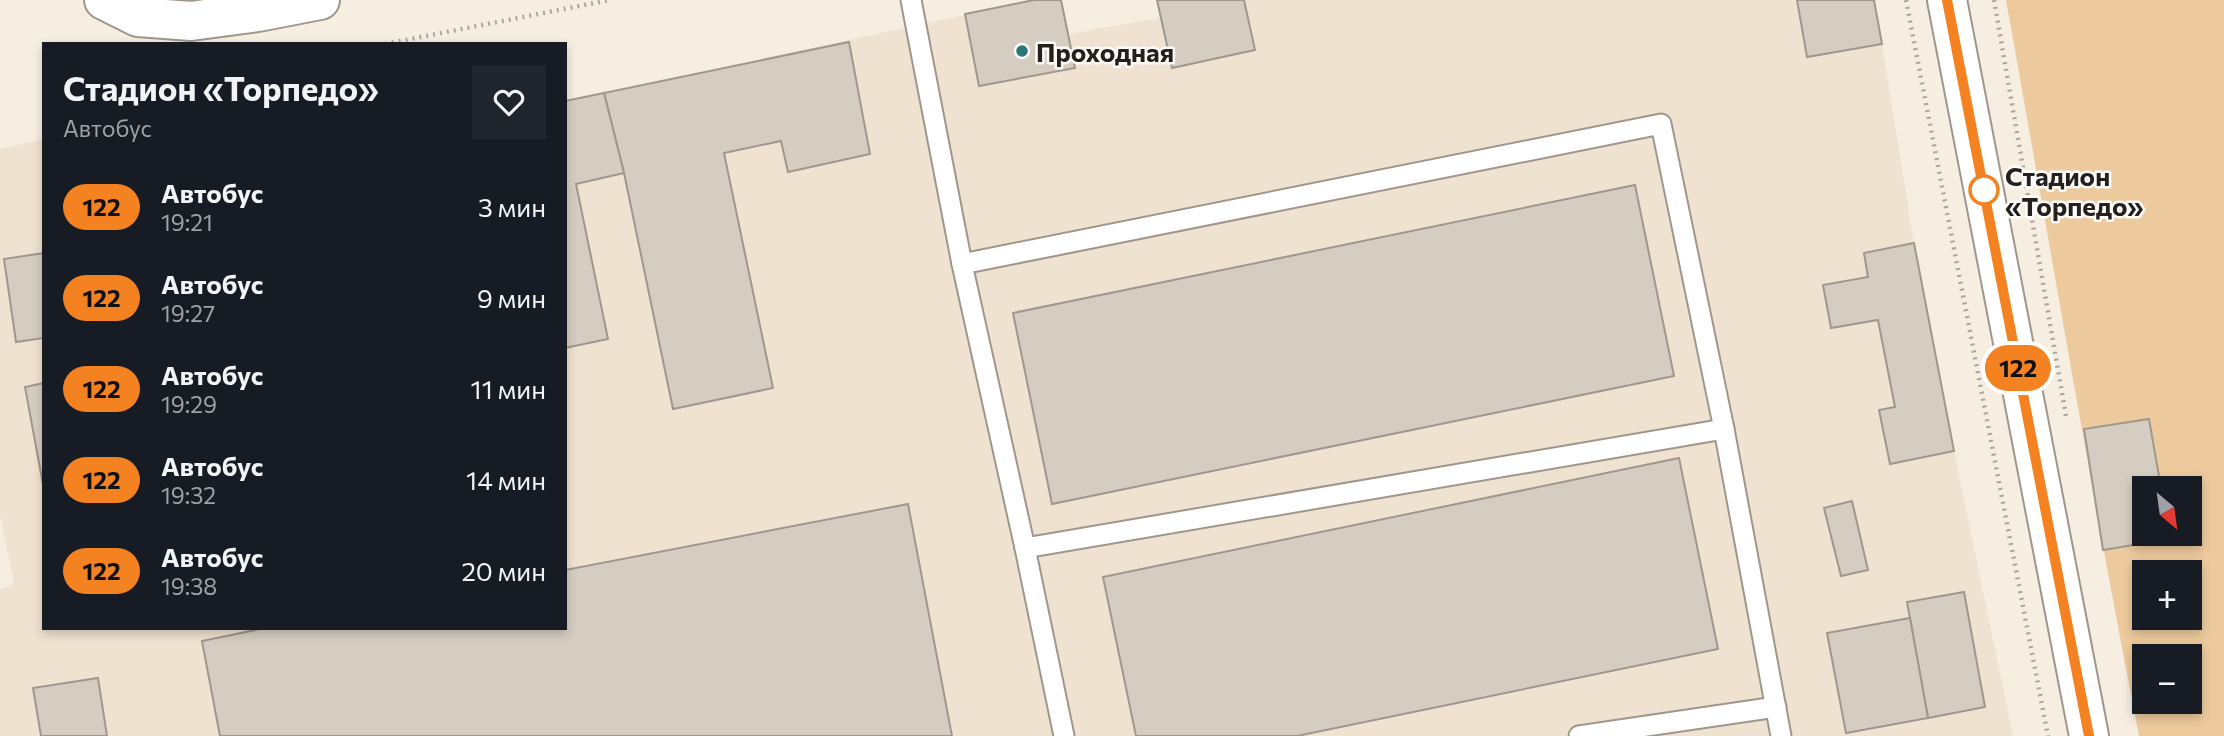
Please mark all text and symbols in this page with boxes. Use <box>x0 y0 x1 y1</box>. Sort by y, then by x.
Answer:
place label: Проходная <box>1036 36 1174 67</box>
marker: Проходная <box>1014 43 1030 59</box>
button: heart <box>472 65 546 139</box>
text: Стадион «Торпедо» <box>63 67 379 108</box>
text: Автобус <box>63 114 152 142</box>
place label: Стадион «Торпедо» <box>2005 160 2144 221</box>
marker: Стадион «Торпедо» <box>1969 175 1999 205</box>
text: Автобус <box>161 177 263 208</box>
text: 3 мин <box>478 191 546 222</box>
text: 122 <box>82 192 121 221</box>
text: 19:21 <box>161 208 213 236</box>
text: Автобус <box>161 268 263 299</box>
text: 9 мин <box>477 282 546 313</box>
text: 122 <box>82 283 121 312</box>
text: 19:27 <box>161 299 215 327</box>
line badge: 122 <box>1978 345 2058 391</box>
text: 122 <box>1999 353 2037 382</box>
text: Автобус <box>161 359 263 390</box>
text: 11 мин <box>471 373 546 404</box>
text: 122 <box>82 374 121 403</box>
text: 19:29 <box>161 390 217 418</box>
text: Автобус <box>161 450 263 481</box>
text: 14 мин <box>466 464 546 495</box>
text: 122 <box>82 465 121 494</box>
north arrow <box>2132 476 2202 546</box>
map controls <box>2132 476 2202 714</box>
text: 19:32 <box>161 481 216 509</box>
text: Автобус <box>161 541 263 572</box>
text: 20 мин <box>461 555 546 586</box>
text: 122 <box>82 556 121 585</box>
button: + <box>2132 560 2202 630</box>
text: 19:38 <box>161 572 217 600</box>
button: − <box>2132 644 2202 714</box>

